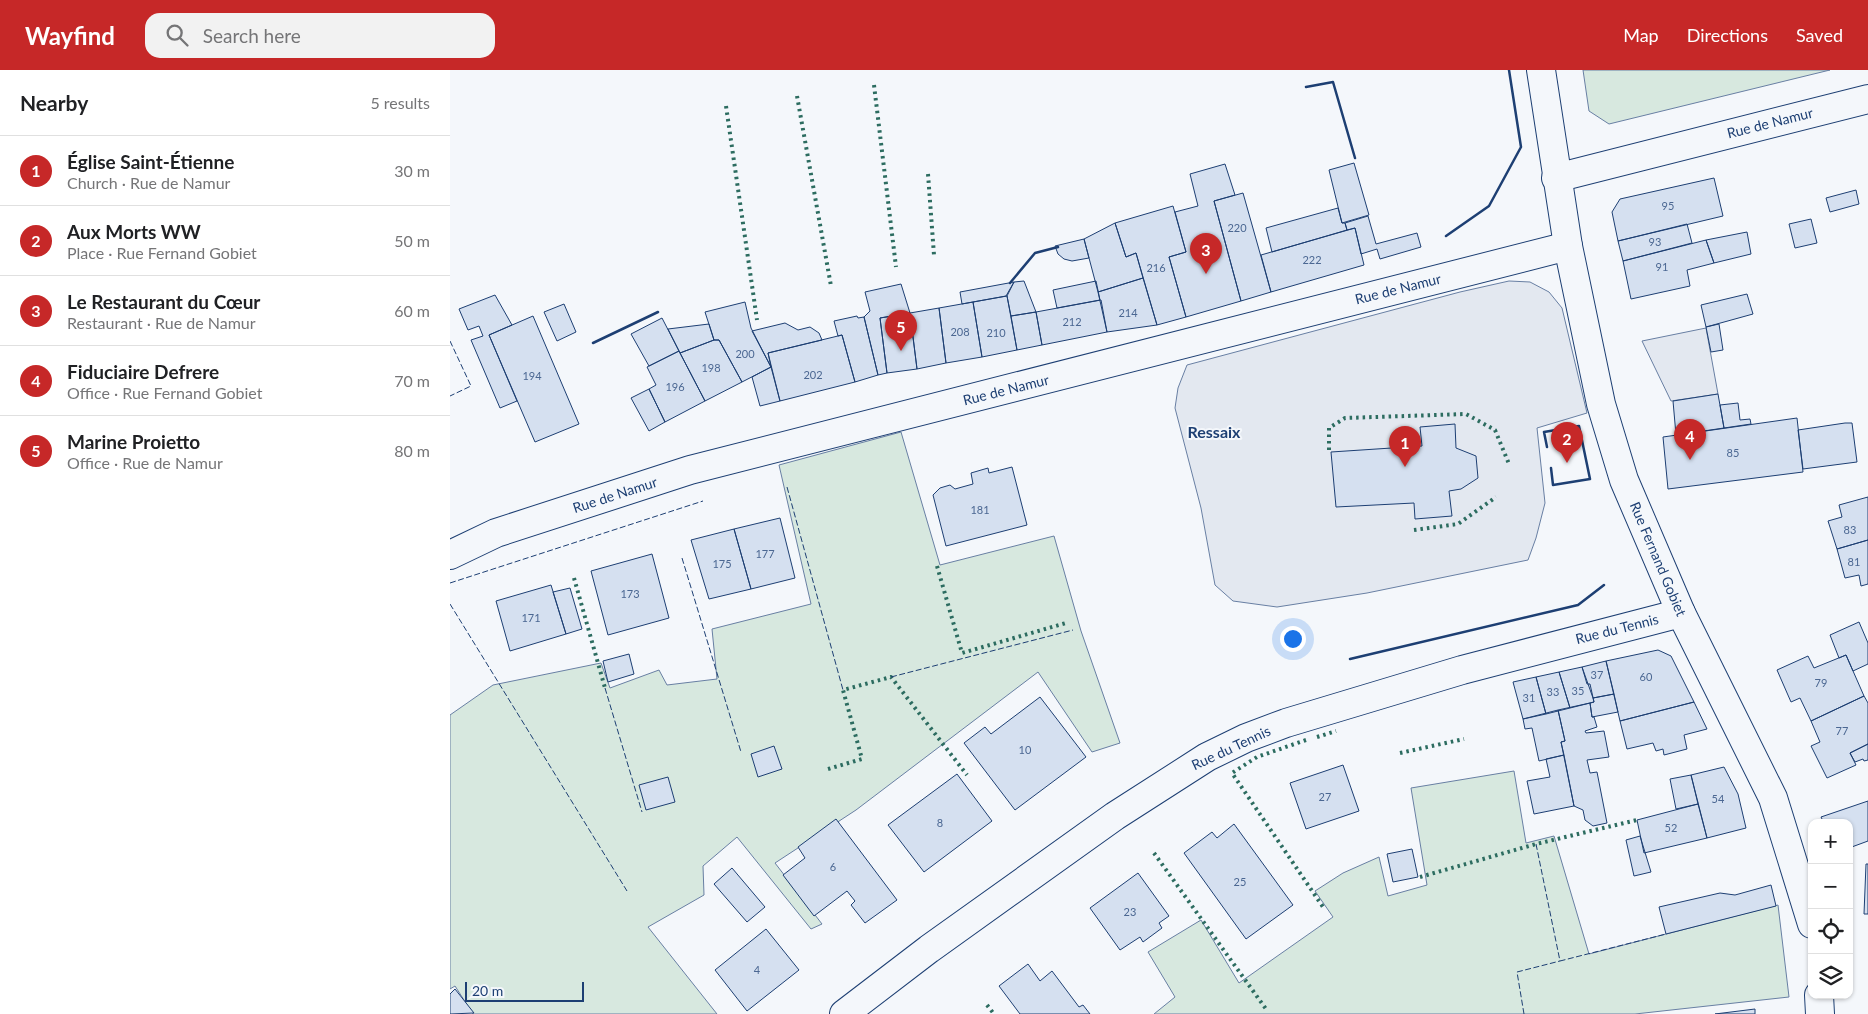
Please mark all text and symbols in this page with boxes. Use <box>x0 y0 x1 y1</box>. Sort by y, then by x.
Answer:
search box <box>145 13 495 58</box>
text: Wayfind <box>25 21 115 50</box>
icon: search <box>163 21 191 49</box>
text: Search here <box>203 24 301 47</box>
text: Map <box>1623 24 1659 46</box>
text: Directions <box>1687 24 1768 46</box>
text: Saved <box>1796 24 1843 46</box>
text: Nearby <box>20 90 88 115</box>
text: 5 results <box>370 93 430 112</box>
street label: Rue de Namur <box>1725 104 1815 141</box>
text: Église Saint-Étienne <box>67 150 234 173</box>
text: 1 <box>31 161 41 180</box>
text: 30 m <box>394 161 430 180</box>
text: Church · Rue de Namur <box>67 173 230 192</box>
house number: 95 <box>1662 199 1674 212</box>
text: Aux Morts WW <box>67 220 201 243</box>
house number: 220 <box>1227 221 1247 234</box>
text: 2 <box>31 231 41 250</box>
text: 50 m <box>394 231 430 250</box>
pin: 3 <box>1190 233 1222 274</box>
house number: 93 <box>1649 235 1661 248</box>
text: Place · Rue Fernand Gobiet <box>67 243 257 262</box>
house number: 222 <box>1302 253 1322 266</box>
house number: 91 <box>1656 260 1668 273</box>
house number: 216 <box>1146 261 1166 274</box>
street label: Rue de Namur <box>1353 270 1443 307</box>
text: Le Restaurant du Cœur <box>67 290 260 313</box>
text: 3 <box>31 301 41 320</box>
text: 60 m <box>394 301 430 320</box>
house number: 214 <box>1118 306 1138 319</box>
pin: 5 <box>885 310 917 351</box>
text: Restaurant · Rue de Namur <box>67 313 256 332</box>
house number: 212 <box>1062 315 1082 328</box>
house number: 208 <box>950 325 970 338</box>
house number: 210 <box>986 326 1006 339</box>
house number: 200 <box>735 347 755 360</box>
text: Fiduciaire Defrere <box>67 360 219 383</box>
house number: 198 <box>701 361 721 374</box>
house number: 202 <box>803 368 823 381</box>
house number: 194 <box>522 369 542 382</box>
text: 4 <box>31 371 41 390</box>
text: 70 m <box>394 371 430 390</box>
street label: Rue de Namur <box>961 371 1051 408</box>
house number: 196 <box>665 380 685 393</box>
text: Office · Rue Fernand Gobiet <box>67 383 262 402</box>
pin: 4 <box>1674 419 1706 460</box>
district label: Ressaix <box>1188 422 1241 441</box>
pin: 2 <box>1551 422 1583 463</box>
pin: 1 <box>1389 426 1421 467</box>
text: Marine Proietto <box>67 430 200 453</box>
text: 5 <box>31 441 41 460</box>
text: 80 m <box>394 441 430 460</box>
house number: 85 <box>1727 446 1739 459</box>
text: Office · Rue de Namur <box>67 453 223 472</box>
street label: Rue de Namur <box>570 473 659 516</box>
street label: Rue Fernand Gobiet <box>1627 499 1690 619</box>
house number: 181 <box>970 503 990 516</box>
house number: 83 <box>1844 523 1856 536</box>
house number: 177 <box>755 547 775 560</box>
house number: 81 <box>1848 555 1860 568</box>
house number: 175 <box>712 557 732 570</box>
house number: 173 <box>620 587 640 600</box>
street label: Rue du Tennis <box>1574 610 1660 647</box>
house number: 171 <box>521 611 541 624</box>
your location <box>1280 626 1306 652</box>
house number: 37 <box>1591 668 1603 681</box>
house number: 60 <box>1640 670 1653 683</box>
house number: 79 <box>1815 676 1827 689</box>
house number: 35 <box>1572 684 1584 697</box>
house number: 33 <box>1547 685 1559 698</box>
house number: 31 <box>1523 691 1535 704</box>
street label: Rue du Tennis <box>1189 722 1273 773</box>
house number: 77 <box>1836 724 1848 737</box>
house number: 10 <box>1019 743 1032 756</box>
house number: 27 <box>1319 790 1331 803</box>
house number: 54 <box>1712 792 1725 805</box>
house number: 8 <box>937 816 943 829</box>
map controls <box>1808 819 1853 999</box>
button: + <box>1808 819 1853 864</box>
house number: 52 <box>1665 821 1677 834</box>
house number: 6 <box>830 860 836 873</box>
button: − <box>1808 864 1853 909</box>
house number: 25 <box>1234 875 1246 888</box>
house number: 23 <box>1124 905 1136 918</box>
button: locate <box>1808 909 1853 954</box>
button: layers <box>1808 954 1853 999</box>
house number: 4 <box>754 963 761 976</box>
scale bar <box>465 979 584 1002</box>
text: 20 m <box>472 982 503 999</box>

